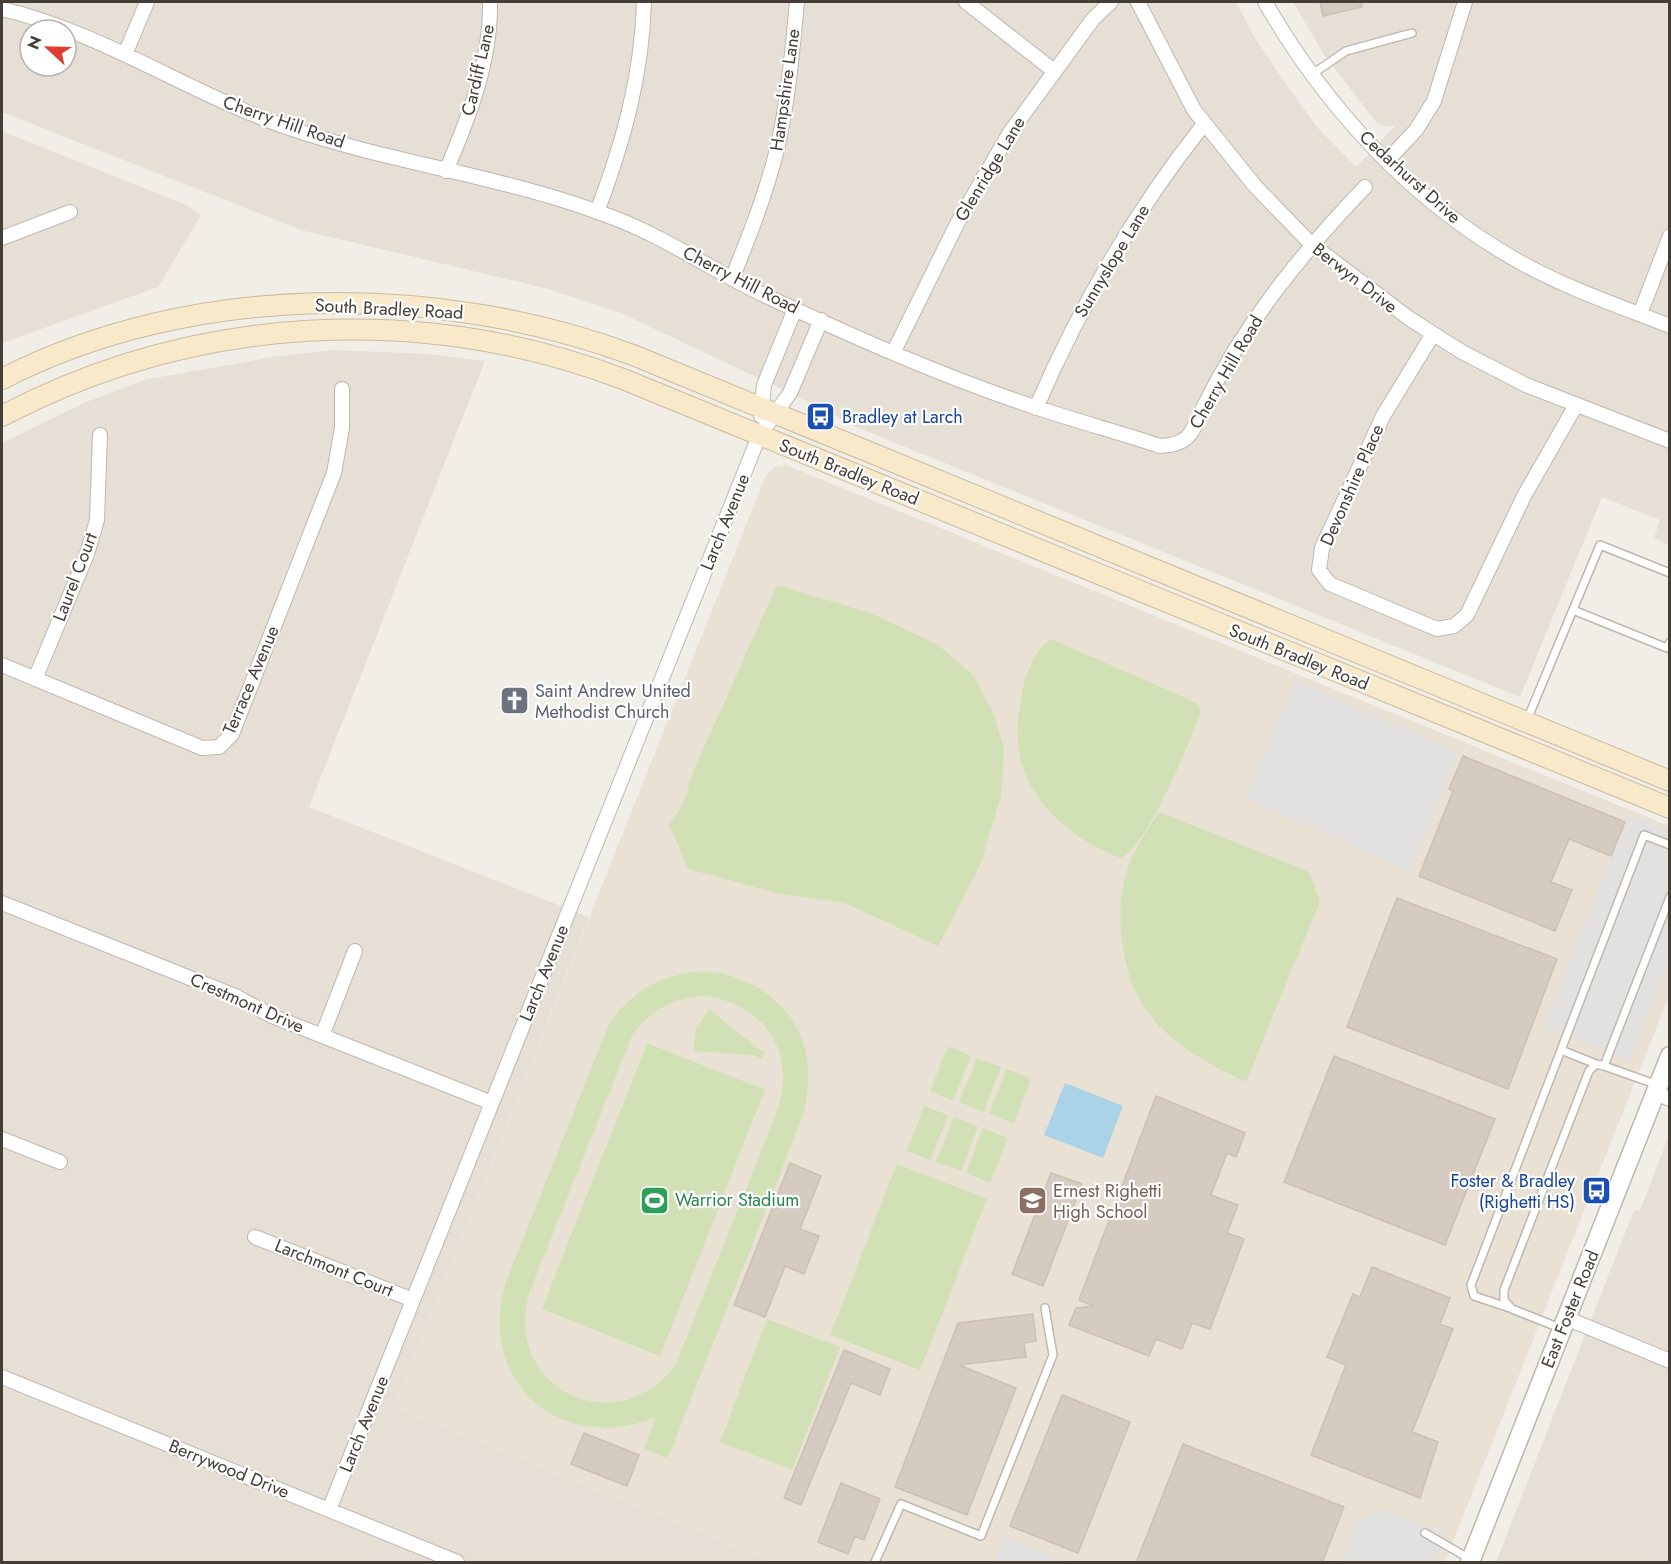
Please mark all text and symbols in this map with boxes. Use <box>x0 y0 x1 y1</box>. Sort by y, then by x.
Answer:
north arrow <box>18 18 78 78</box>
street label: Cardiff Lane <box>455 22 501 118</box>
street label: Hampshire Lane <box>764 27 806 153</box>
text: N <box>22 32 48 53</box>
street label: Cherry Hill Road <box>220 89 348 155</box>
street label: Glenridge Lane <box>948 112 1032 226</box>
street label: Cedarhurst Drive <box>1353 124 1467 230</box>
street label: Sunnyslope Lane <box>1068 200 1156 322</box>
street label: Berwyn Drive <box>1307 236 1403 320</box>
street label: Cherry Hill Road <box>678 240 804 320</box>
street label: South Bradley Road <box>314 292 464 326</box>
street label: Cherry Hill Road <box>1183 310 1269 434</box>
bus stop icon: Bradley at Larch <box>805 401 837 433</box>
place label: Bradley at Larch <box>842 404 963 430</box>
street label: Devonshire Place <box>1314 420 1390 550</box>
street label: South Bradley Road <box>775 432 923 512</box>
street label: Larch Avenue <box>694 470 756 574</box>
street label: Laurel Court <box>46 528 104 625</box>
street label: South Bradley Road <box>1225 617 1373 697</box>
street label: Terrace Avenue <box>216 621 286 739</box>
place label: Saint Andrew United Methodist Church <box>535 678 691 725</box>
church icon: Saint Andrew United Methodist Church <box>498 685 530 717</box>
street label: Larch Avenue <box>513 921 575 1025</box>
street label: Crestmont Drive <box>186 966 308 1040</box>
place label: Foster & Bradley (Righetti HS) <box>1451 1168 1575 1215</box>
bus stop icon: Foster & Bradley (Righetti HS) <box>1580 1175 1612 1207</box>
place label: Ernest Righetti High School <box>1053 1178 1162 1225</box>
sports icon: Warrior Stadium <box>638 1184 670 1216</box>
school or university icon: Ernest Righetti High School <box>1016 1185 1048 1217</box>
place label: Warrior Stadium <box>675 1187 799 1213</box>
street label: Larchmont Court <box>271 1232 398 1304</box>
street label: East Foster Road <box>1535 1246 1605 1372</box>
street label: Larch Avenue <box>333 1372 395 1476</box>
street label: Berrywood Drive <box>165 1433 293 1505</box>

